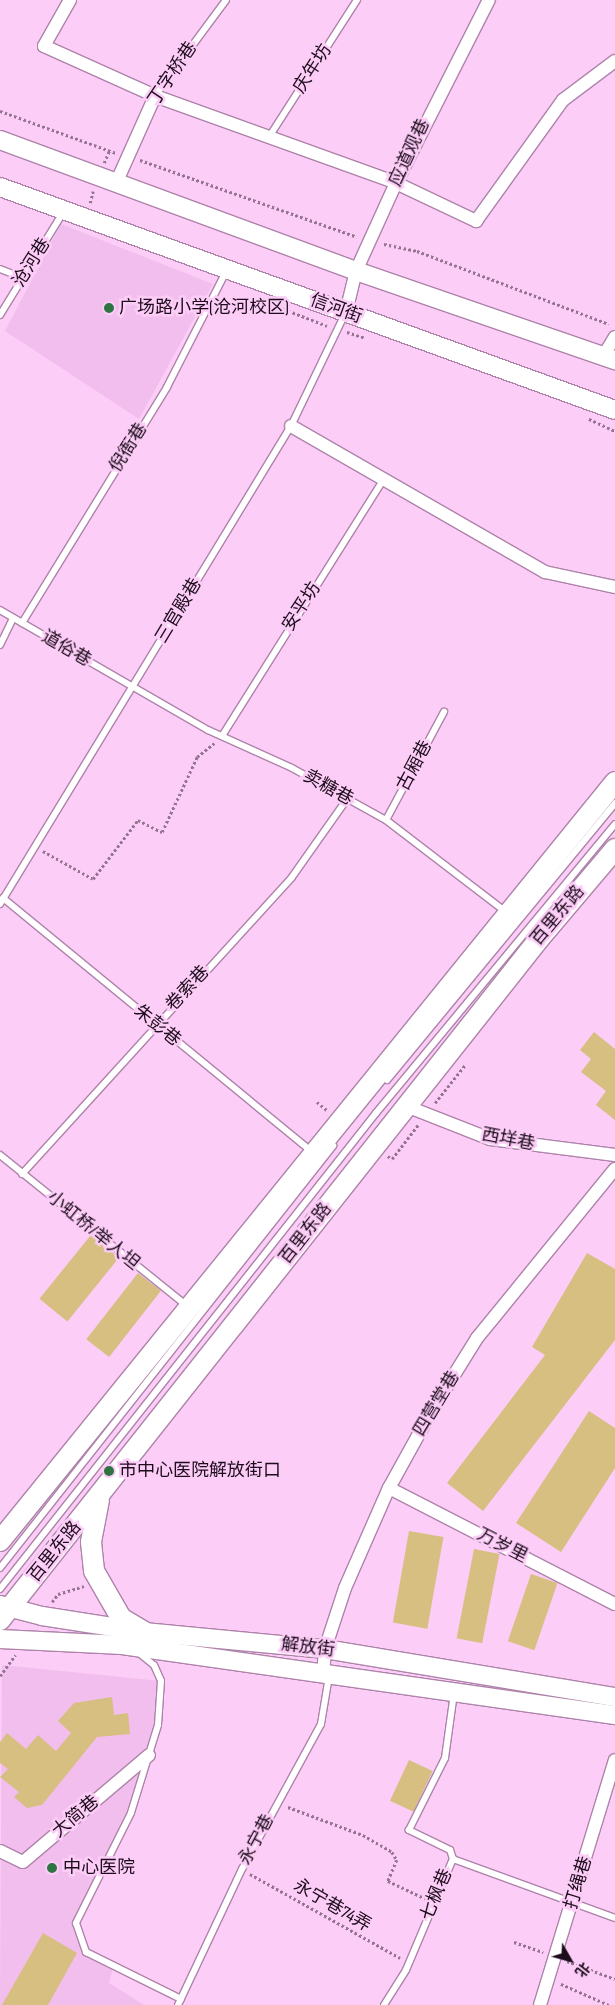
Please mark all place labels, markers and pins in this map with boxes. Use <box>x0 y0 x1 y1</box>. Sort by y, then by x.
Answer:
place label: 广场路小学(沧河校区) <box>119 297 289 319</box>
marker: 广场路小学(沧河校区) <box>103 302 115 314</box>
place label: 市中心医院解放街口 <box>119 1460 281 1482</box>
marker: 市中心医院解放街口 <box>103 1465 115 1477</box>
place label: 中心医院 <box>63 1857 135 1879</box>
marker: 中心医院 <box>45 1861 59 1875</box>

